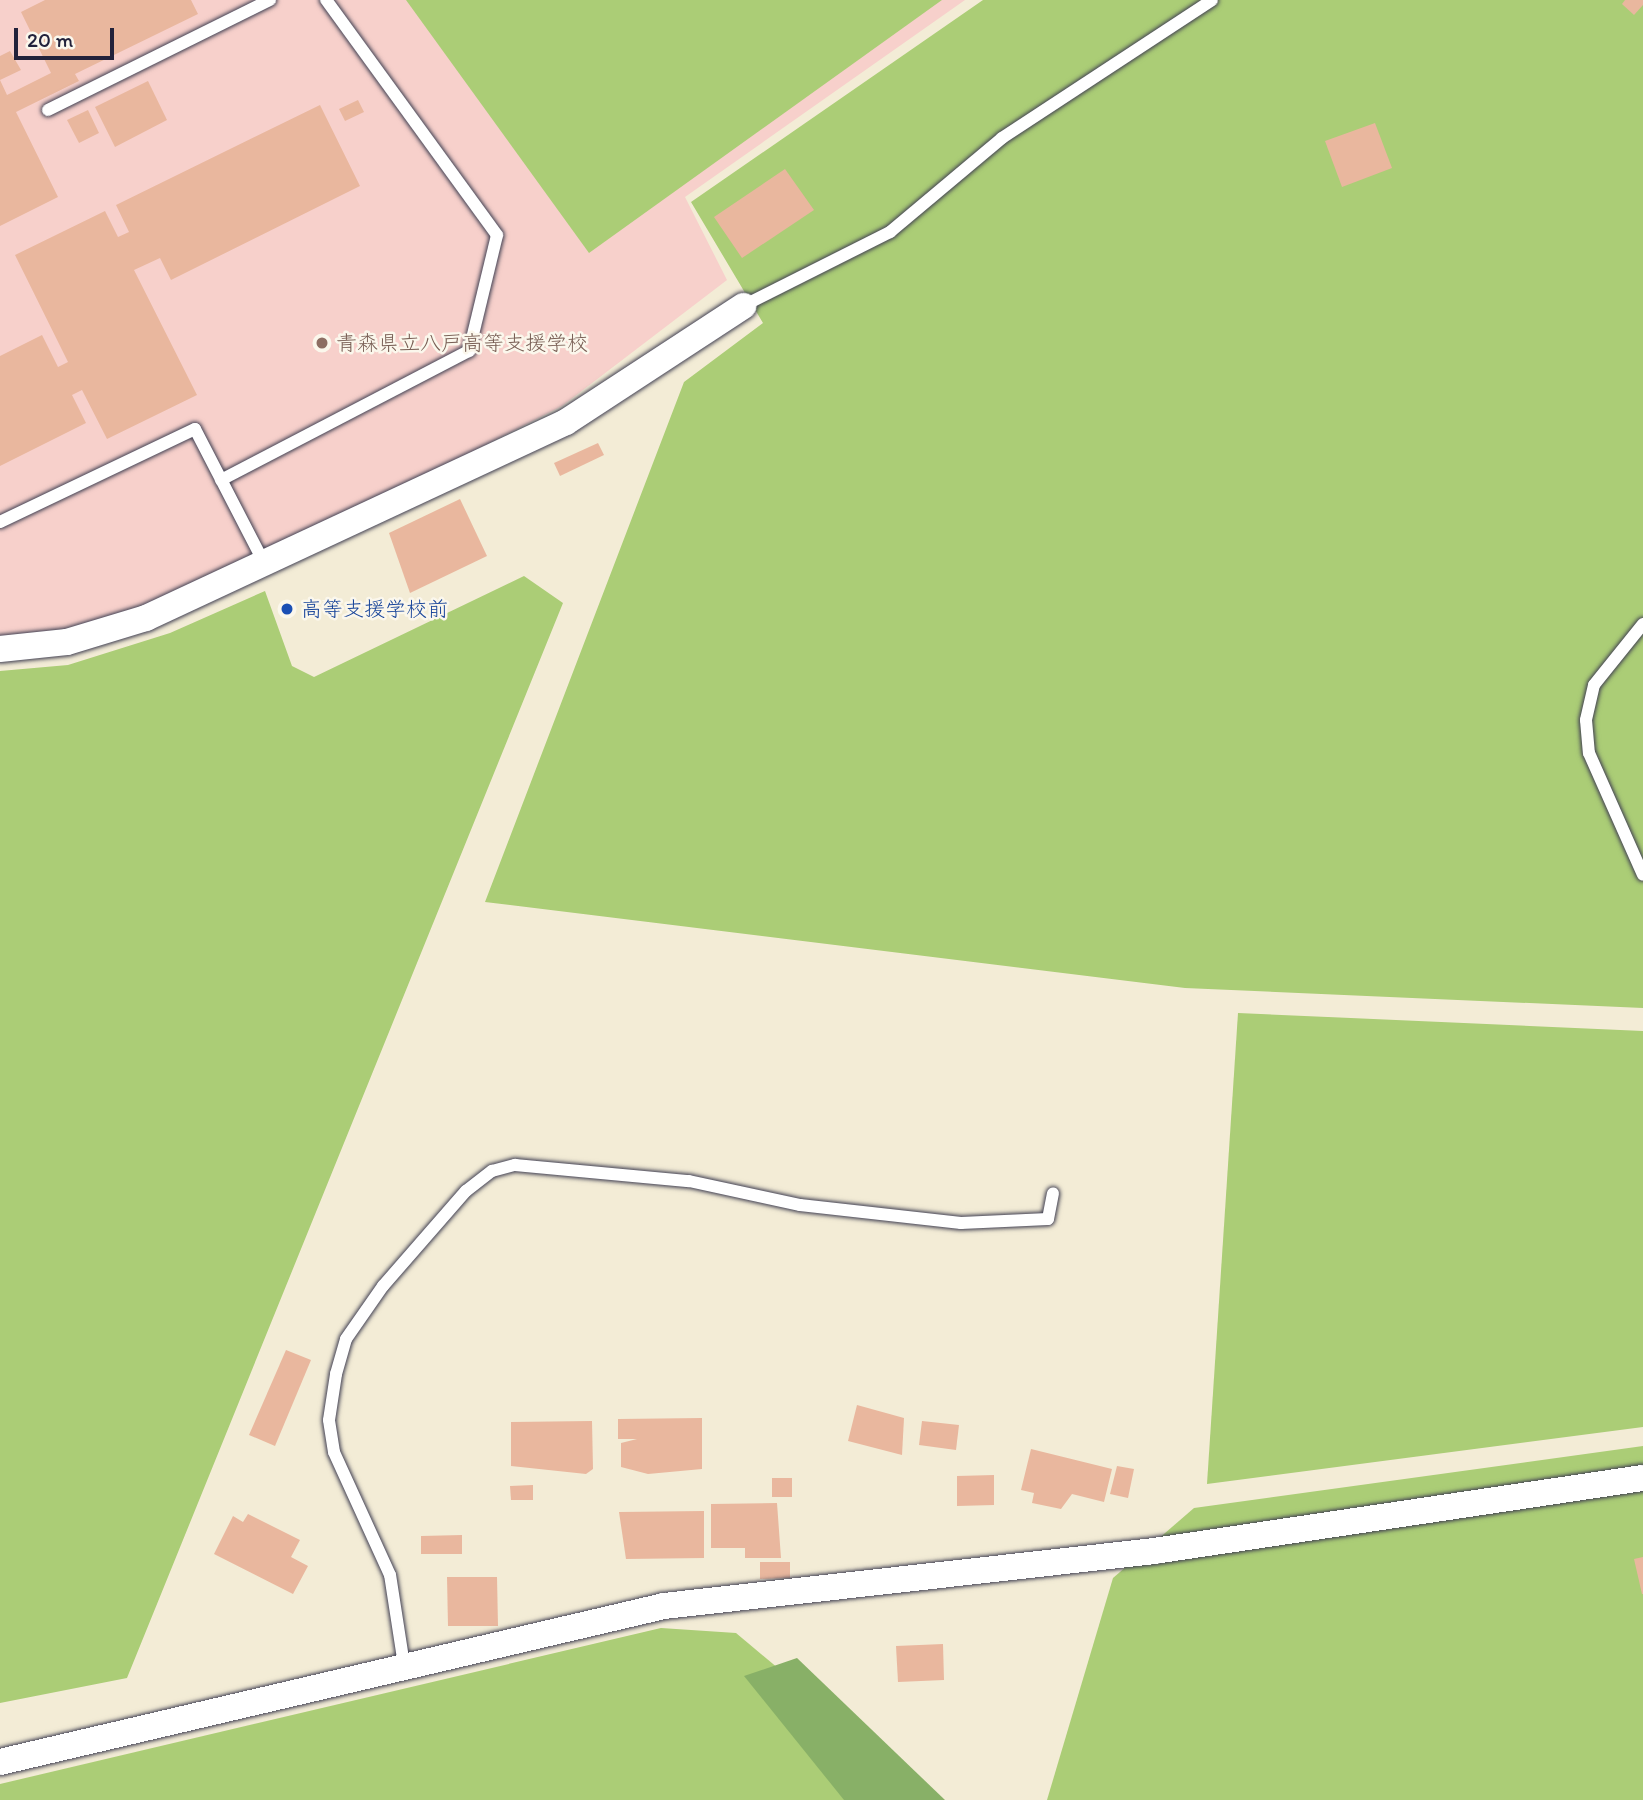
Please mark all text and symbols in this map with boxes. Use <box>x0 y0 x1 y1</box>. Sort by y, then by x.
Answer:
scale bar <box>18 14 117 58</box>
text: 20 m <box>27 27 73 52</box>
place label: 青森県立八戸高等支援学校 <box>336 330 588 356</box>
marker: 青森県立八戸高等支援学校 <box>314 335 330 351</box>
place label: 高等支援学校前 <box>301 596 448 622</box>
marker: 高等支援学校前 <box>279 601 295 617</box>

